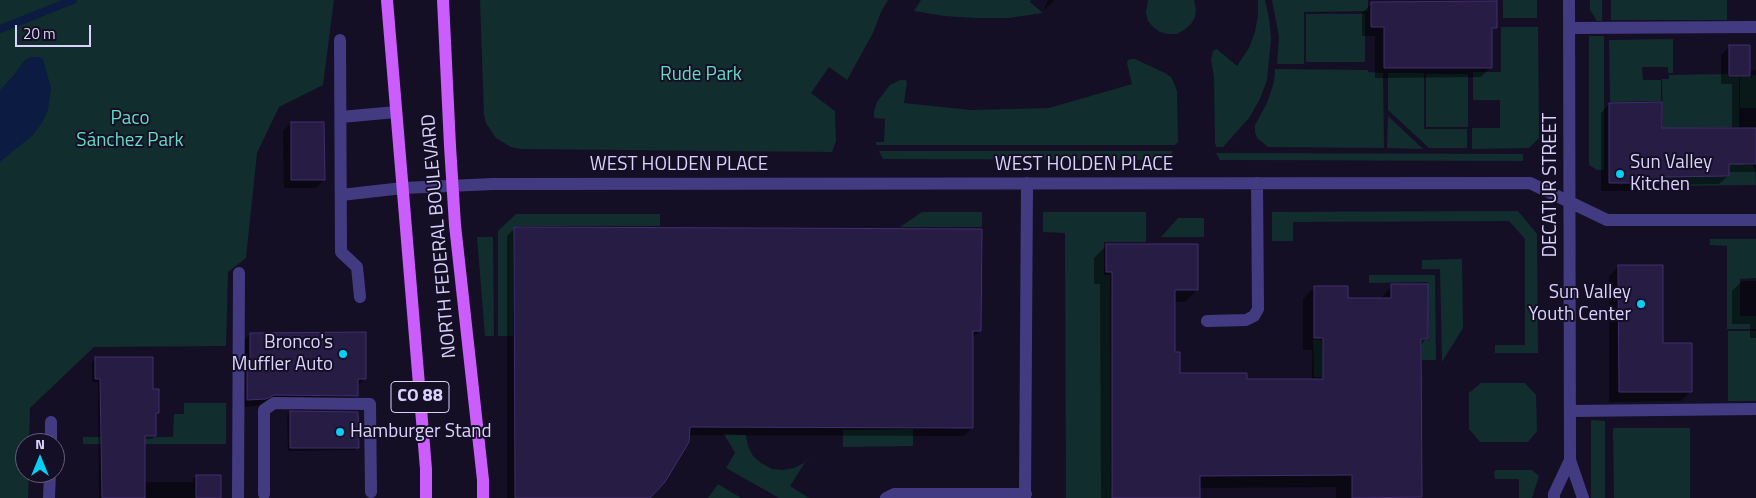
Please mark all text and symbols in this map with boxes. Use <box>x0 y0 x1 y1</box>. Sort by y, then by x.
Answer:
scale bar <box>18 15 94 47</box>
text: 20 m <box>23 22 56 45</box>
park label: Rude Park <box>660 64 742 86</box>
park label: Paco Sánchez Park <box>76 108 184 152</box>
street label: NORTH FEDERAL BOULEVARD <box>418 113 462 359</box>
street label: DECATUR STREET <box>1540 113 1562 257</box>
place label: Sun Valley Kitchen <box>1630 152 1712 196</box>
street label: WEST HOLDEN PLACE <box>590 154 768 176</box>
street label: WEST HOLDEN PLACE <box>995 154 1173 176</box>
marker: Sun Valley Kitchen <box>1614 168 1626 180</box>
place label: Sun Valley Youth Center <box>1528 282 1631 326</box>
marker: Sun Valley Youth Center <box>1635 298 1647 310</box>
place label: Bronco's Muffler Auto <box>232 332 333 376</box>
marker: Bronco's Muffler Auto <box>337 348 349 360</box>
road number: CO 88 <box>391 382 449 412</box>
place label: Hamburger Stand <box>350 421 491 443</box>
marker: Hamburger Stand <box>334 426 346 438</box>
north arrow <box>15 433 65 483</box>
text: N <box>35 433 45 454</box>

